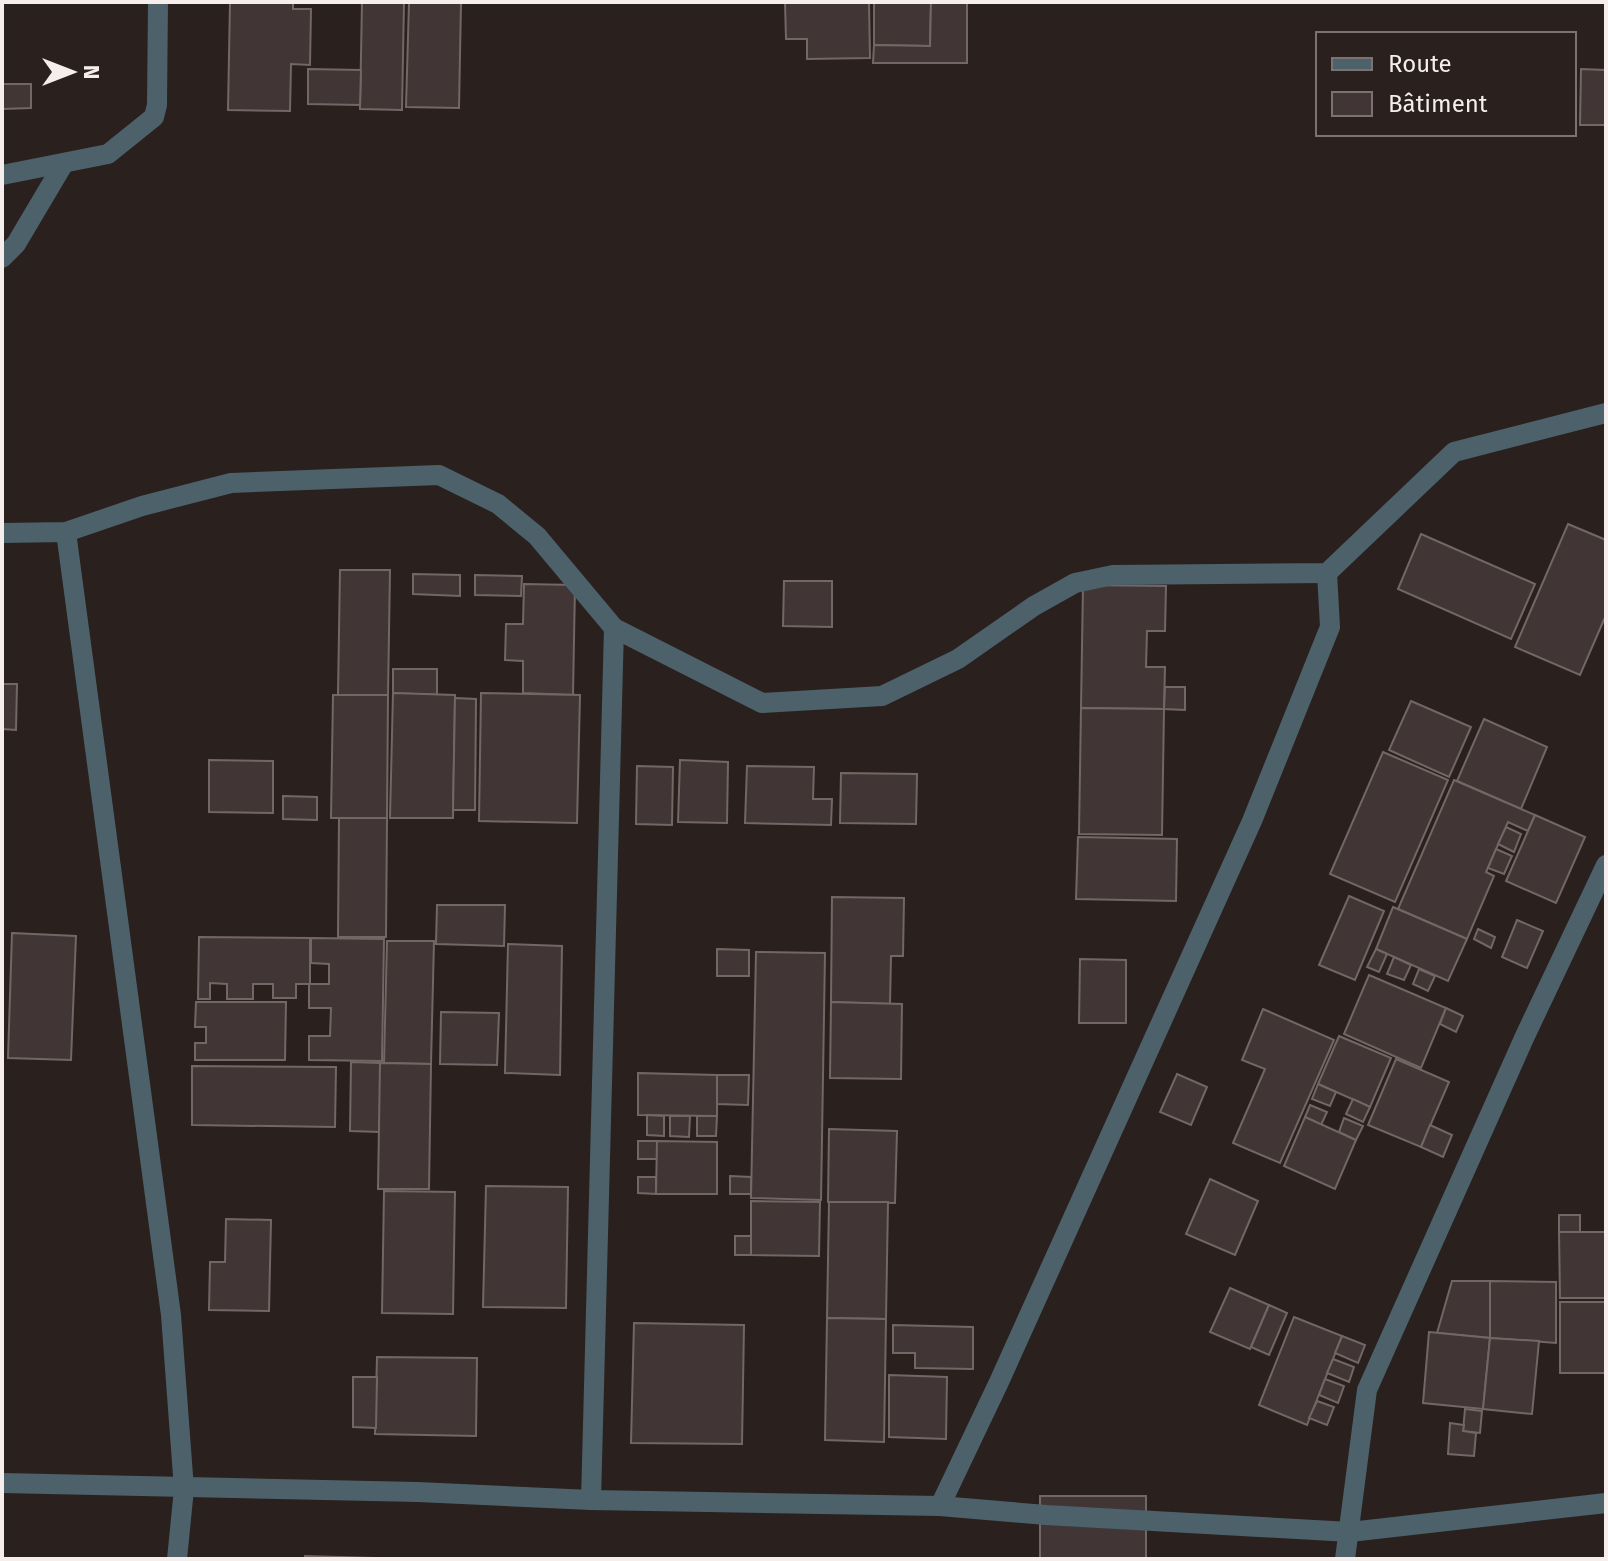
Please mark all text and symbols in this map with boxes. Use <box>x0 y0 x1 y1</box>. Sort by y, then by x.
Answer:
north arrow <box>32 32 112 112</box>
legend <box>1316 32 1576 136</box>
text: Route <box>1388 50 1452 78</box>
text: N <box>78 65 105 79</box>
text: Bâtiment <box>1388 90 1488 118</box>

